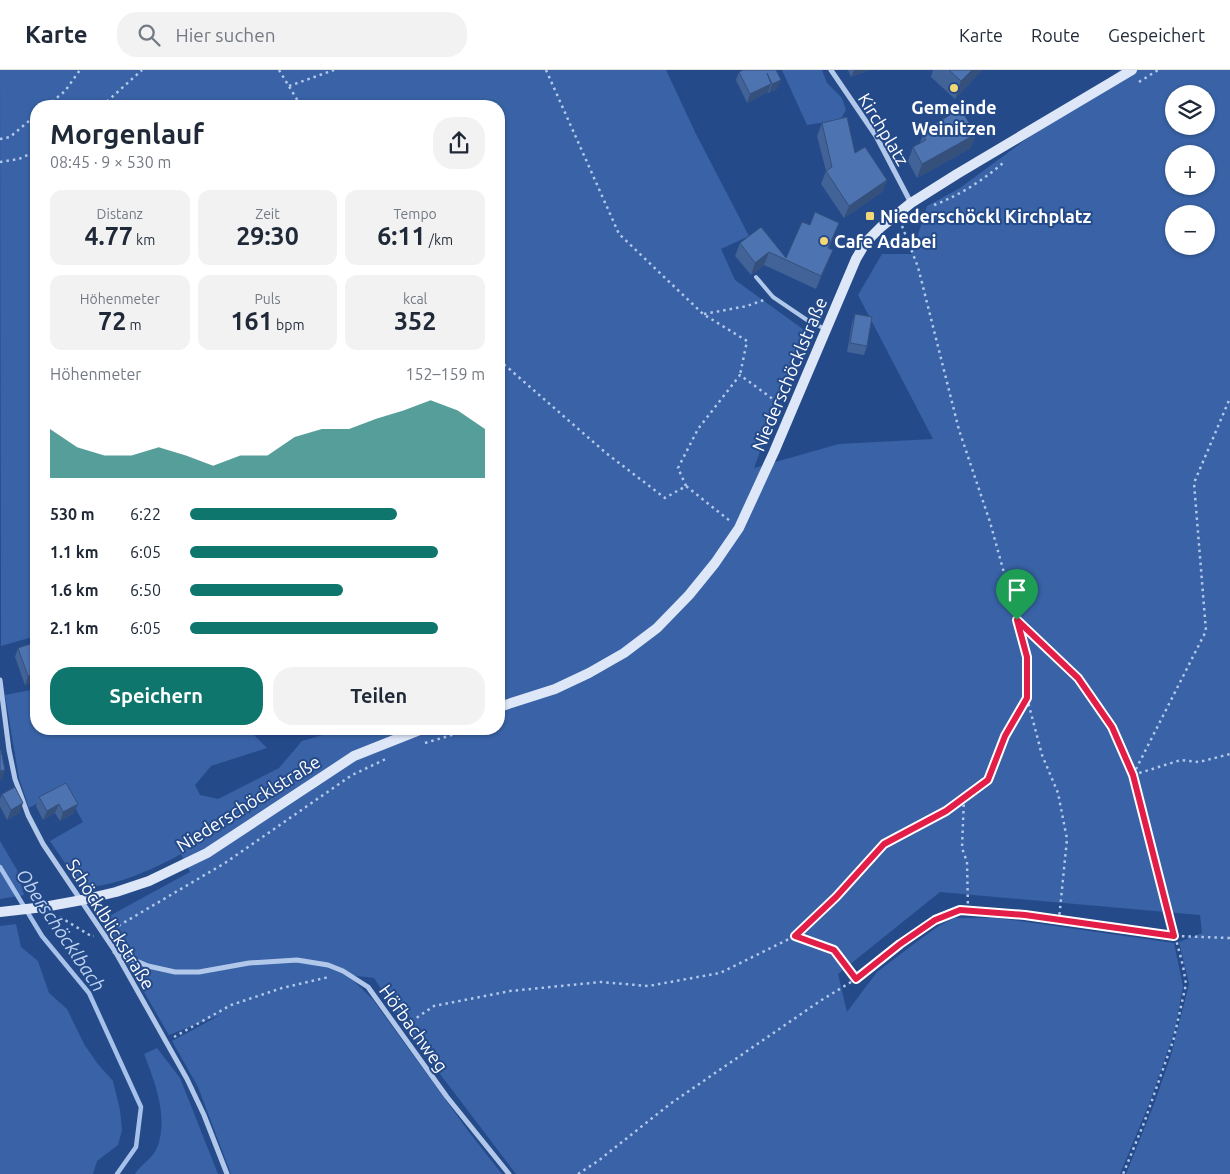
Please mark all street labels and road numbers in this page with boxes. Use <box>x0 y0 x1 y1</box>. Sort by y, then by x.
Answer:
street label: Kirchplatz <box>855 89 913 169</box>
street label: Niederschöcklstraße <box>747 294 831 454</box>
street label: Niederschöcklstraße <box>173 751 323 855</box>
street label: Schöcklblickstraße <box>63 855 159 993</box>
street label: Höfbachweg <box>376 981 452 1075</box>

